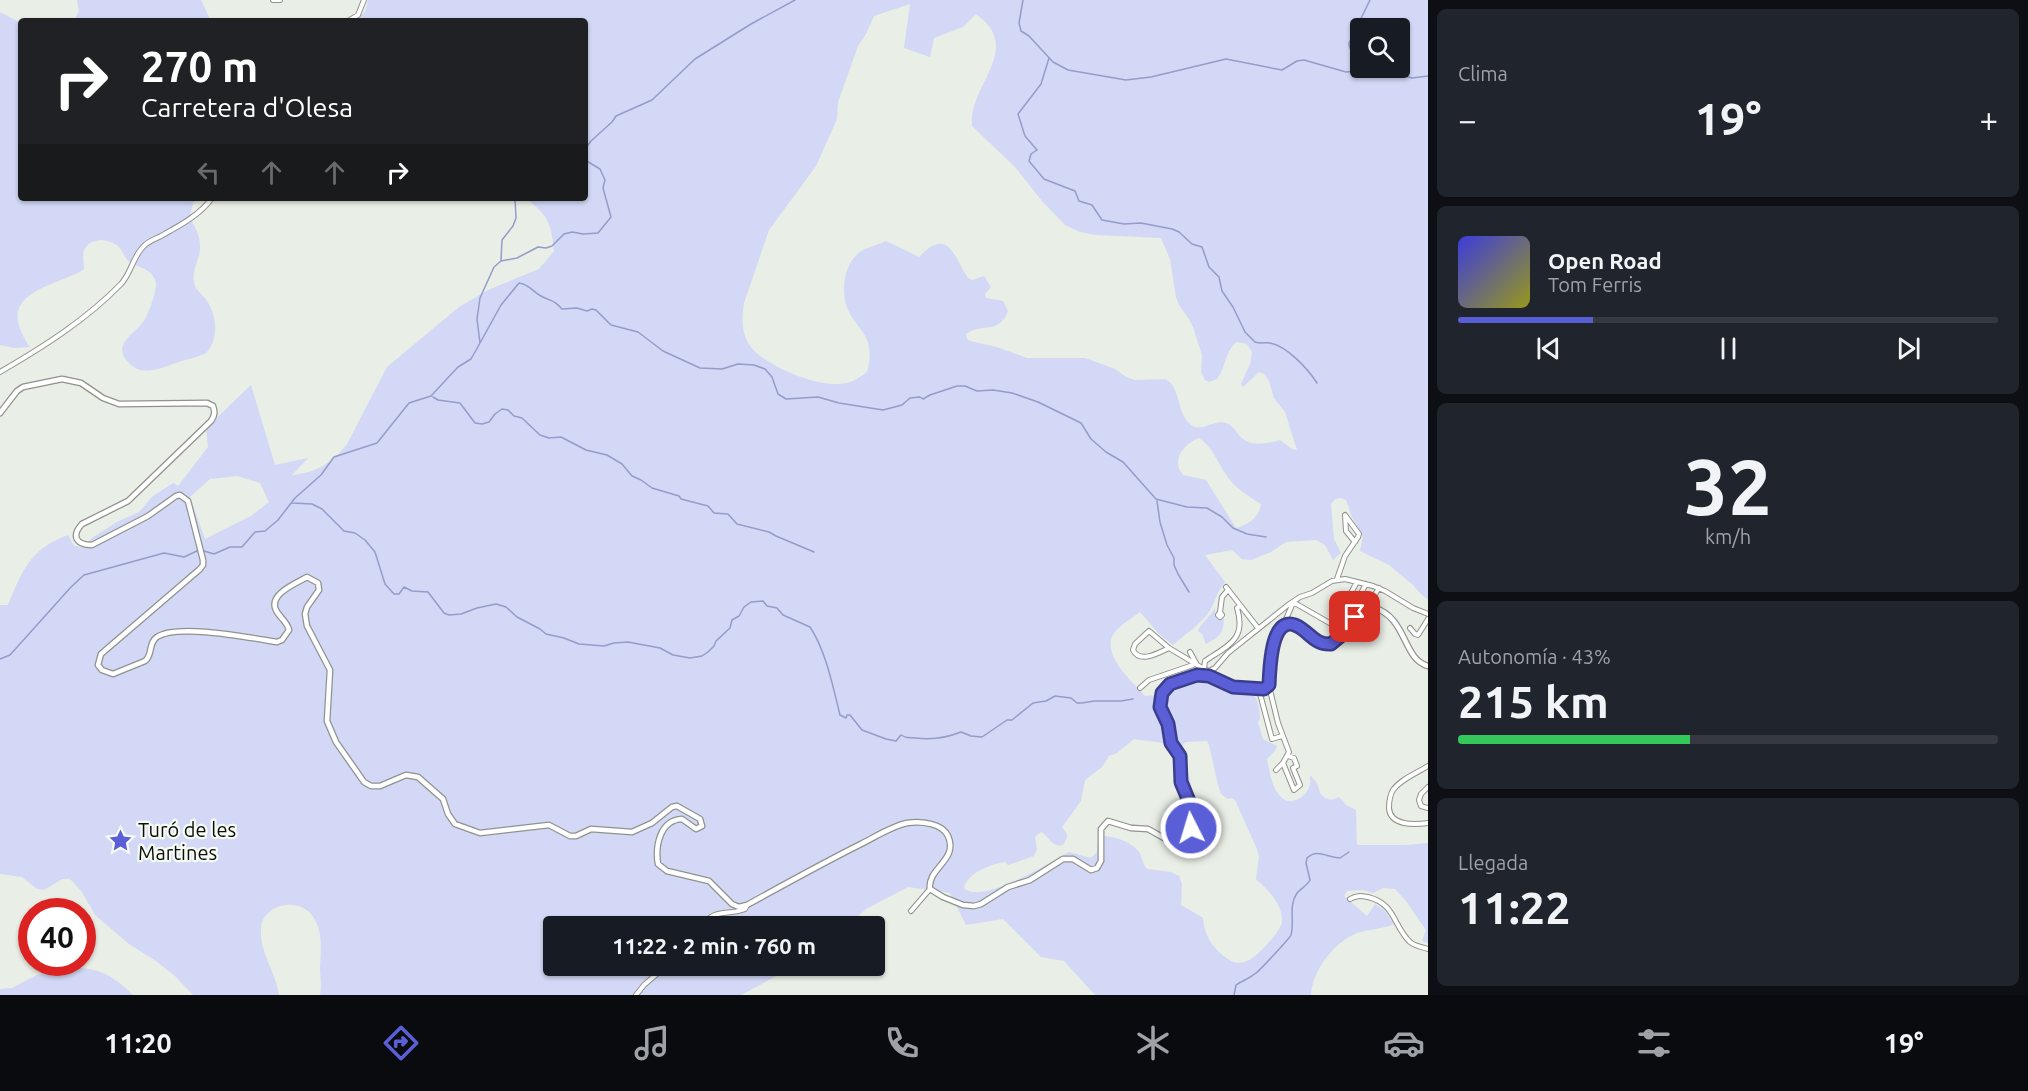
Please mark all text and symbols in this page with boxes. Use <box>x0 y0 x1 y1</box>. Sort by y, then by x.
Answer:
map controls <box>1350 18 1410 78</box>
button: search <box>1350 18 1410 78</box>
icon: right <box>42 42 120 120</box>
text: 270 m <box>141 43 258 90</box>
text: Clima <box>1458 62 1508 85</box>
text: Carretera d'Olesa <box>141 92 353 122</box>
text: 19° <box>1695 93 1761 144</box>
text: − <box>1458 101 1477 138</box>
text: + <box>1979 101 1998 138</box>
icon: left <box>192 156 225 189</box>
icon: ahead <box>255 156 288 189</box>
icon: ahead <box>318 156 351 189</box>
icon: right <box>381 156 414 189</box>
text: Open Road <box>1548 248 1662 273</box>
text: Tom Ferris <box>1548 273 1642 296</box>
icon: previous <box>1532 332 1565 365</box>
icon: pause <box>1712 332 1745 365</box>
icon: next <box>1892 332 1925 365</box>
text: 32 <box>1684 442 1772 530</box>
text: km/h <box>1705 525 1751 548</box>
pin <box>1329 591 1380 642</box>
icon: arrive <box>1338 600 1371 633</box>
text: Autonomía · 43% <box>1458 645 1611 668</box>
text: 215 km <box>1458 676 1609 727</box>
position arrow <box>1159 796 1223 860</box>
place label: Turó de les Martines <box>138 818 236 864</box>
place icon: Turó de les Martines <box>107 828 133 854</box>
text: Llegada <box>1458 851 1528 874</box>
text: 11:22 <box>1458 882 1571 933</box>
speed limit sign: 40 <box>18 898 96 976</box>
text: 11:22 · 2 min · 760 m <box>612 933 816 958</box>
icon: directions <box>380 1022 422 1064</box>
icon: music <box>631 1022 673 1064</box>
icon: phone <box>881 1022 923 1064</box>
icon: climate <box>1132 1022 1174 1064</box>
icon: car <box>1383 1022 1425 1064</box>
icon: filters <box>1633 1022 1675 1064</box>
text: 11:20 <box>104 1028 172 1058</box>
text: 19° <box>1884 1028 1924 1058</box>

